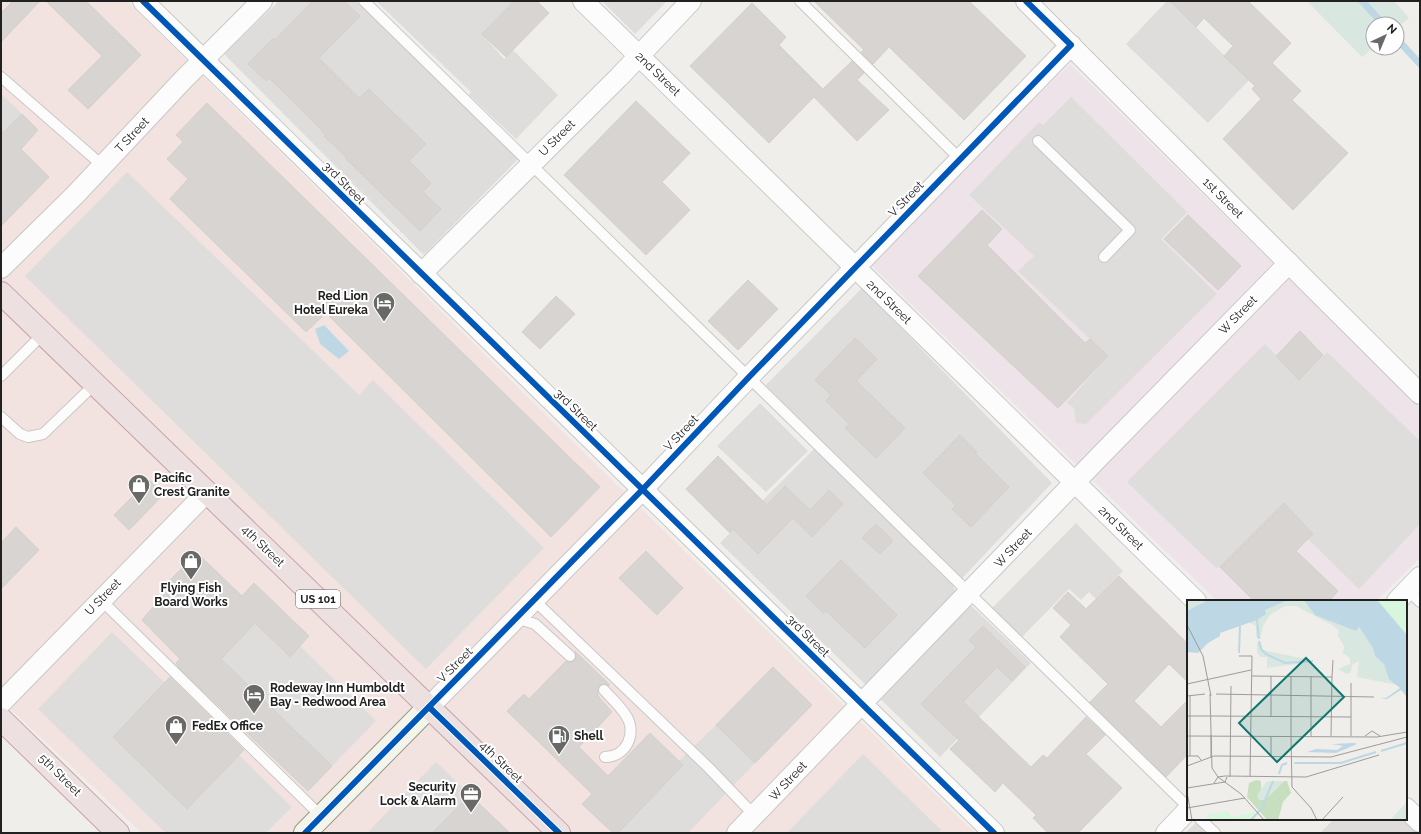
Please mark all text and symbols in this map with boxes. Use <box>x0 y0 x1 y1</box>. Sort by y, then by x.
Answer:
north arrow <box>1365 16 1405 56</box>
text: N <box>1384 22 1399 37</box>
street label: 2nd Street <box>633 49 683 99</box>
street label: T Street <box>112 114 152 156</box>
street label: U Street <box>536 117 578 159</box>
street label: 3rd Street <box>320 159 368 207</box>
street label: 1st Street <box>1200 175 1246 221</box>
street label: V Street <box>886 178 926 220</box>
street label: 2nd Street <box>864 277 914 327</box>
place label: Red Lion Hotel Eureka <box>294 289 368 317</box>
hotel icon: Red Lion Hotel Eureka <box>371 290 397 323</box>
street label: W Street <box>1216 293 1260 337</box>
street label: 3rd Street <box>552 386 600 434</box>
street label: V Street <box>661 412 701 454</box>
place label: Pacific Crest Granite <box>154 471 230 499</box>
shop icon: Pacific Crest Granite <box>126 472 152 505</box>
street label: 2nd Street <box>1096 503 1146 553</box>
street label: 4th Street <box>239 522 287 570</box>
street label: W Street <box>991 526 1035 570</box>
shop icon: Flying Fish Board Works <box>178 548 204 581</box>
street label: U Street <box>82 576 124 618</box>
place label: Flying Fish Board Works <box>154 581 228 609</box>
road number: US 101 <box>296 590 340 608</box>
inset map <box>1187 600 1407 820</box>
street label: 3rd Street <box>784 612 832 660</box>
street label: V Street <box>434 644 476 686</box>
place label: Rodeway Inn Humboldt Bay - Redwood Area <box>270 681 405 709</box>
hotel icon: Rodeway Inn Humboldt Bay - Redwood Area <box>241 682 267 715</box>
shop icon: FedEx Office <box>163 713 189 746</box>
place label: FedEx Office <box>192 719 263 733</box>
fuel station icon: Shell <box>546 723 572 756</box>
place label: Shell <box>574 729 604 743</box>
street label: 4th Street <box>477 738 525 786</box>
street label: 5th Street <box>36 751 84 799</box>
street label: W Street <box>766 759 810 803</box>
place label: Security Lock & Alarm <box>380 780 456 808</box>
office icon: Security Lock & Alarm <box>458 781 484 814</box>

